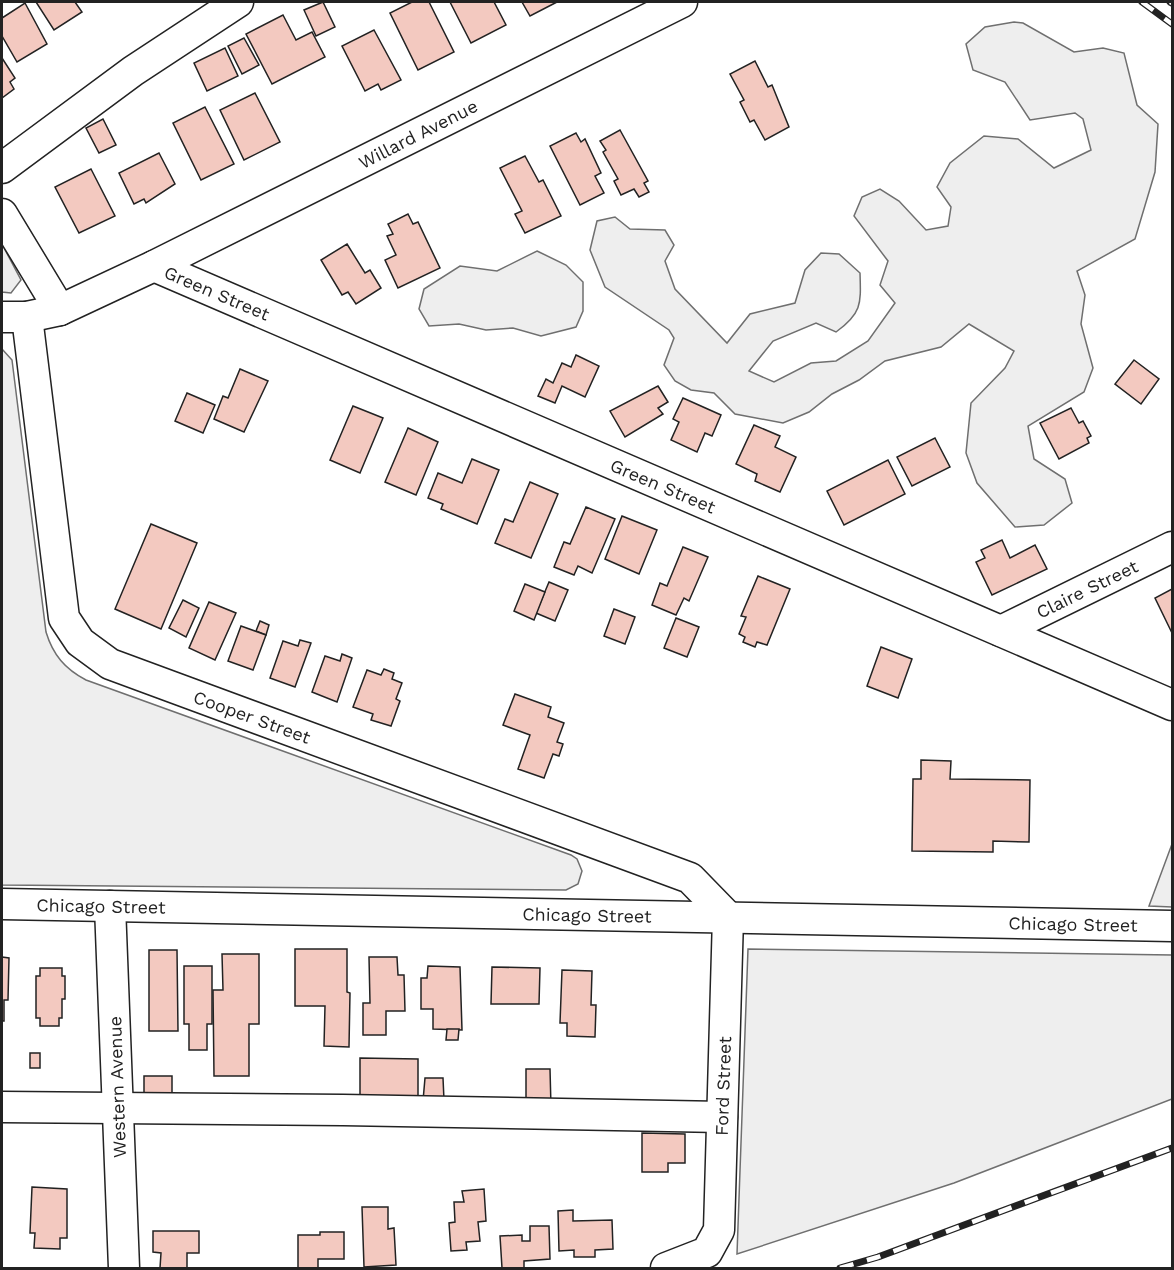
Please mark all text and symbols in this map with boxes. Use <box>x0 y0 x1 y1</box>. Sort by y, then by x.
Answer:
street label: Willard Avenue <box>355 95 481 173</box>
street label: Green Street <box>161 261 273 325</box>
street label: Green Street <box>607 454 719 518</box>
street label: Claire Street <box>1033 555 1142 623</box>
street label: Cooper Street <box>191 686 314 748</box>
street label: Chicago Street <box>36 894 166 918</box>
street label: Chicago Street <box>522 903 652 927</box>
street label: Chicago Street <box>1008 912 1138 936</box>
street label: Western Avenue <box>104 1016 130 1158</box>
street label: Ford Street <box>711 1035 735 1136</box>

